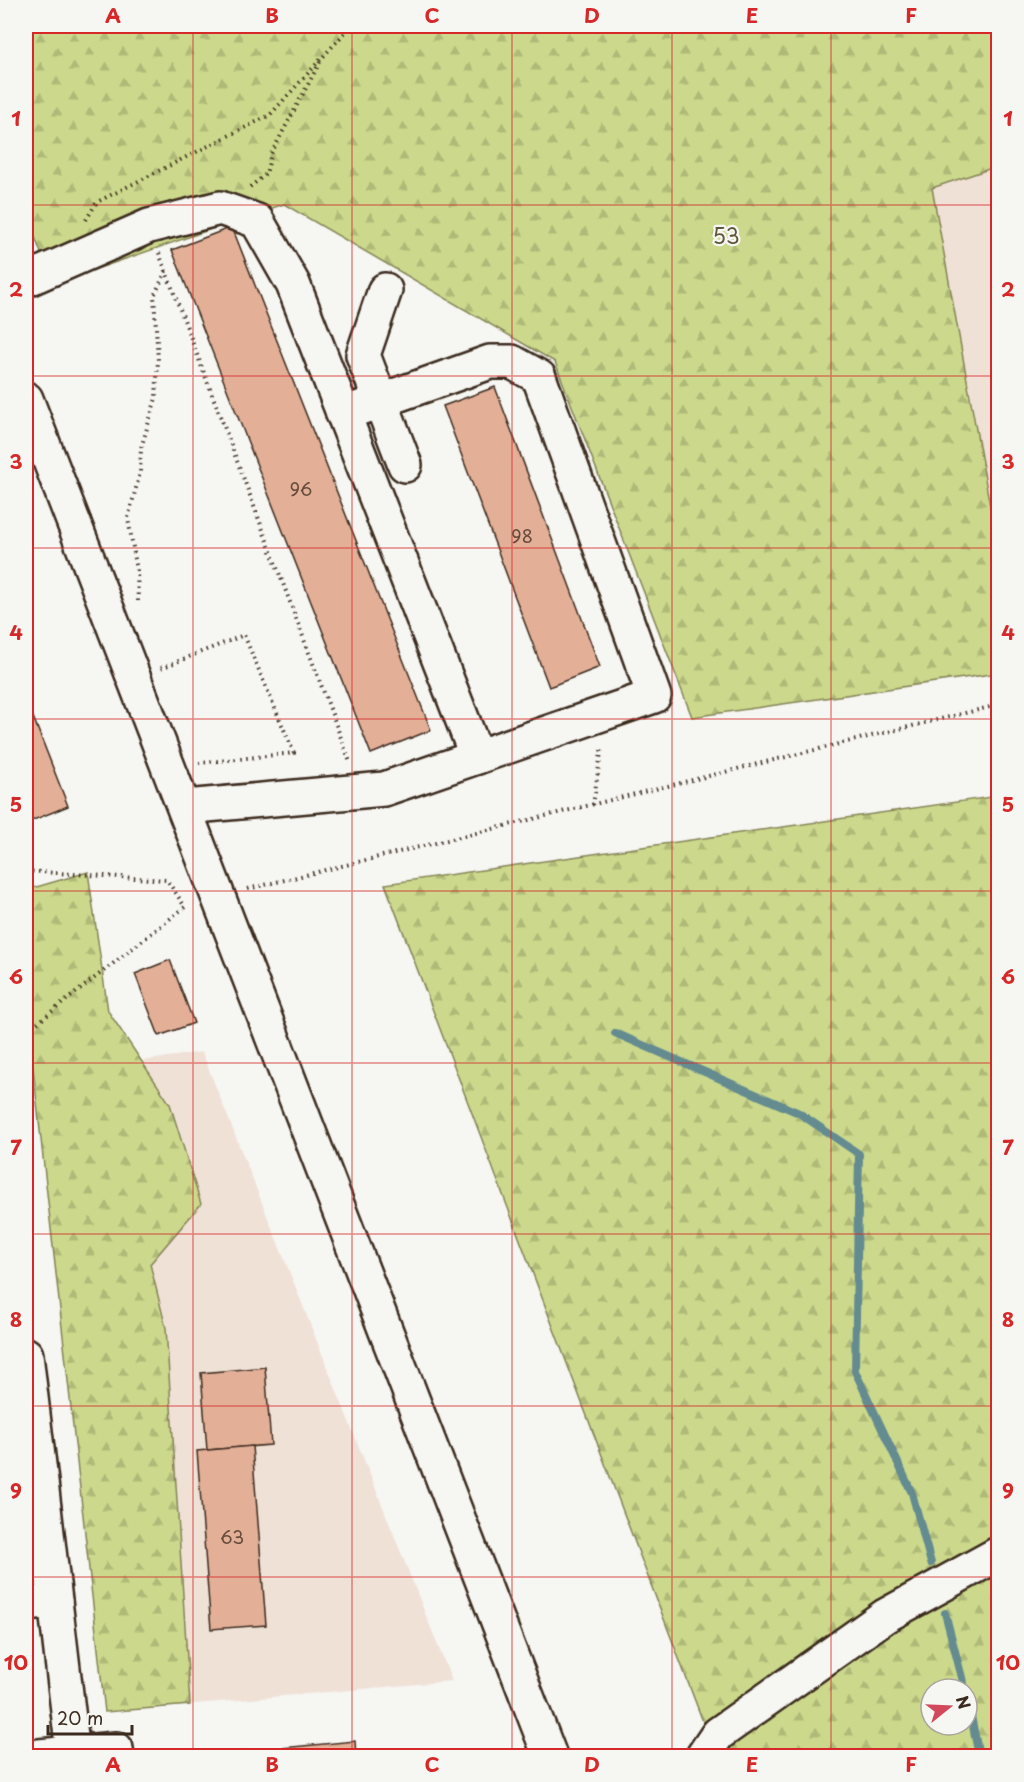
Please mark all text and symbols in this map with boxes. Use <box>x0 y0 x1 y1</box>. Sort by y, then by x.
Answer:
text: A <box>105 0 121 30</box>
text: B <box>265 0 279 30</box>
text: C <box>424 0 440 30</box>
text: D <box>584 0 600 30</box>
text: E <box>746 0 758 30</box>
text: F <box>905 0 917 30</box>
text: 1 <box>11 103 21 133</box>
text: 1 <box>1003 103 1013 133</box>
park label: 53 <box>712 219 740 251</box>
text: 2 <box>9 274 23 304</box>
text: 2 <box>1001 274 1015 304</box>
text: 3 <box>9 446 23 476</box>
text: 3 <box>1001 446 1015 476</box>
house number: 96 <box>290 475 312 502</box>
house number: 98 <box>511 522 533 549</box>
text: 4 <box>9 617 23 647</box>
text: 4 <box>1001 617 1015 647</box>
text: 5 <box>10 789 22 819</box>
text: 5 <box>1002 789 1014 819</box>
text: 6 <box>9 961 23 991</box>
text: 6 <box>1001 961 1015 991</box>
text: 7 <box>10 1132 22 1162</box>
text: 7 <box>1002 1132 1014 1162</box>
text: 8 <box>10 1304 22 1334</box>
text: 8 <box>1002 1304 1014 1334</box>
text: 9 <box>10 1475 22 1505</box>
text: 9 <box>1002 1475 1014 1505</box>
house number: 63 <box>220 1523 244 1550</box>
text: 10 <box>4 1647 28 1677</box>
text: 10 <box>996 1647 1020 1677</box>
north arrow <box>919 1677 979 1737</box>
text: N <box>951 1692 978 1712</box>
scale bar <box>48 1698 132 1736</box>
text: 20 m <box>57 1704 103 1731</box>
text: A <box>105 1749 121 1779</box>
text: B <box>265 1749 279 1779</box>
text: C <box>424 1749 440 1779</box>
text: D <box>584 1749 600 1779</box>
text: E <box>746 1749 758 1779</box>
text: F <box>905 1749 917 1779</box>

